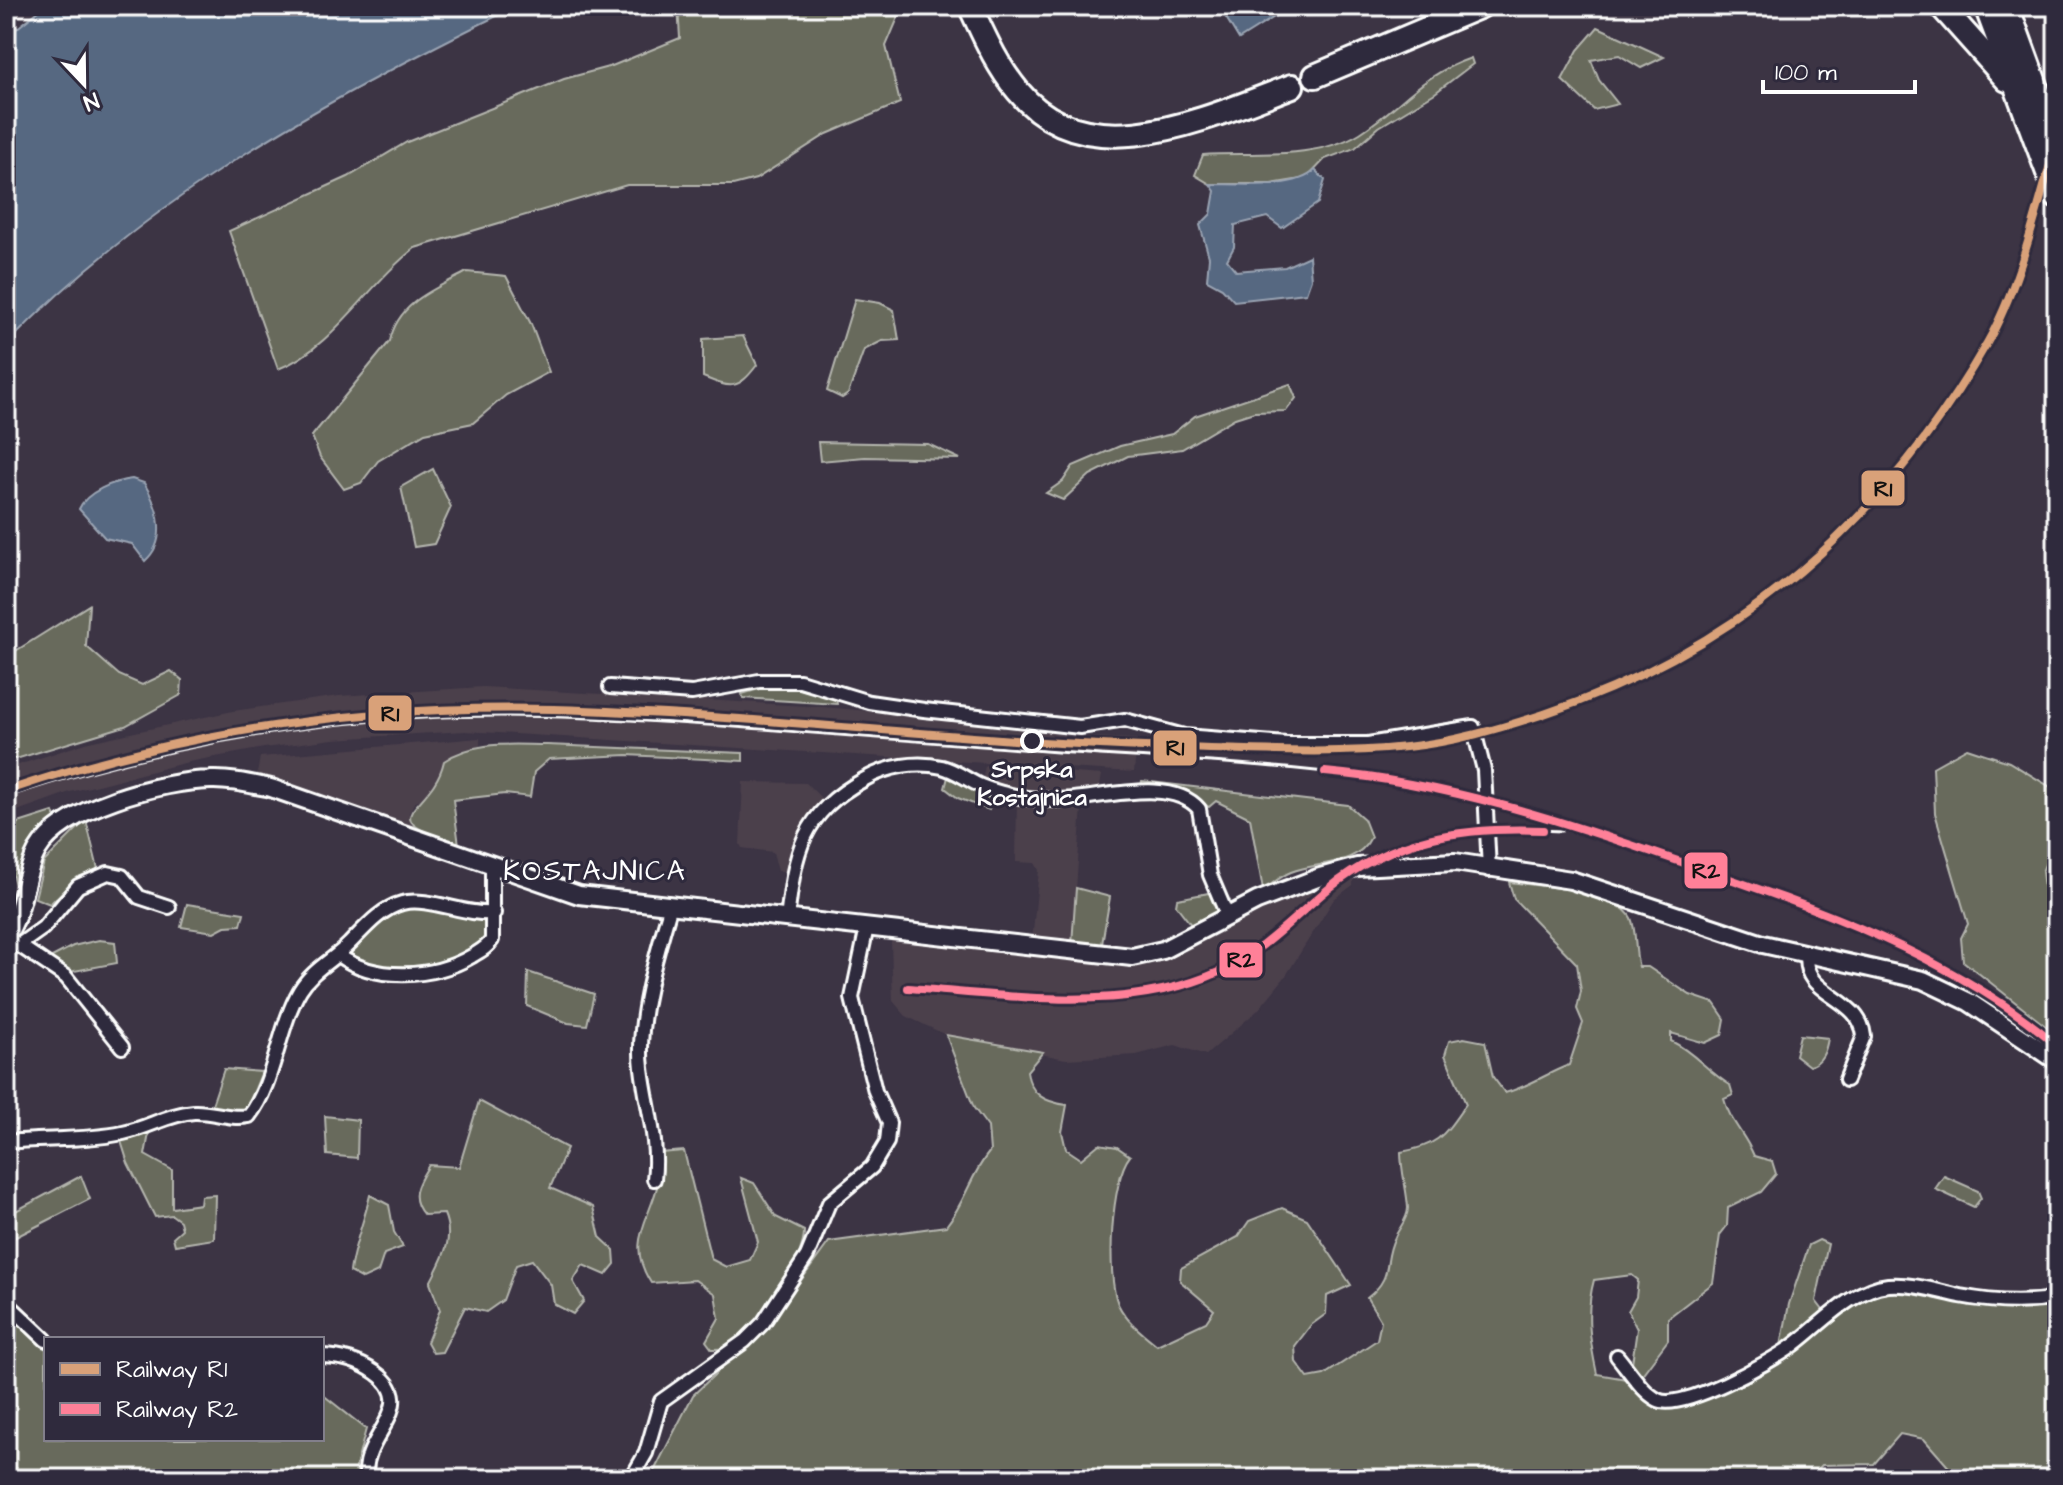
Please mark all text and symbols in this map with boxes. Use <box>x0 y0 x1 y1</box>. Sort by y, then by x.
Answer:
north arrow <box>44 44 124 124</box>
scale bar <box>1763 44 1915 94</box>
text: 100 m <box>1775 56 1837 90</box>
text: N <box>79 84 103 118</box>
line badge: R1 <box>1860 469 1906 507</box>
text: R1 <box>1874 474 1892 505</box>
line badge: R1 <box>367 694 413 732</box>
text: R1 <box>381 699 399 730</box>
line badge: R1 <box>1152 729 1198 767</box>
marker: Srpska Kostajnica <box>1021 730 1043 752</box>
text: R1 <box>1166 733 1184 764</box>
place label: Srpska Kostajnica <box>977 753 1087 815</box>
line badge: R2 <box>1683 851 1729 890</box>
district label: KOSTAJNICA <box>503 852 687 891</box>
text: R2 <box>1692 856 1721 887</box>
line badge: R2 <box>1218 941 1264 979</box>
text: R2 <box>1227 945 1256 976</box>
legend <box>44 1337 324 1441</box>
text: Railway R1 <box>116 1353 227 1388</box>
text: Railway R2 <box>116 1393 238 1428</box>

